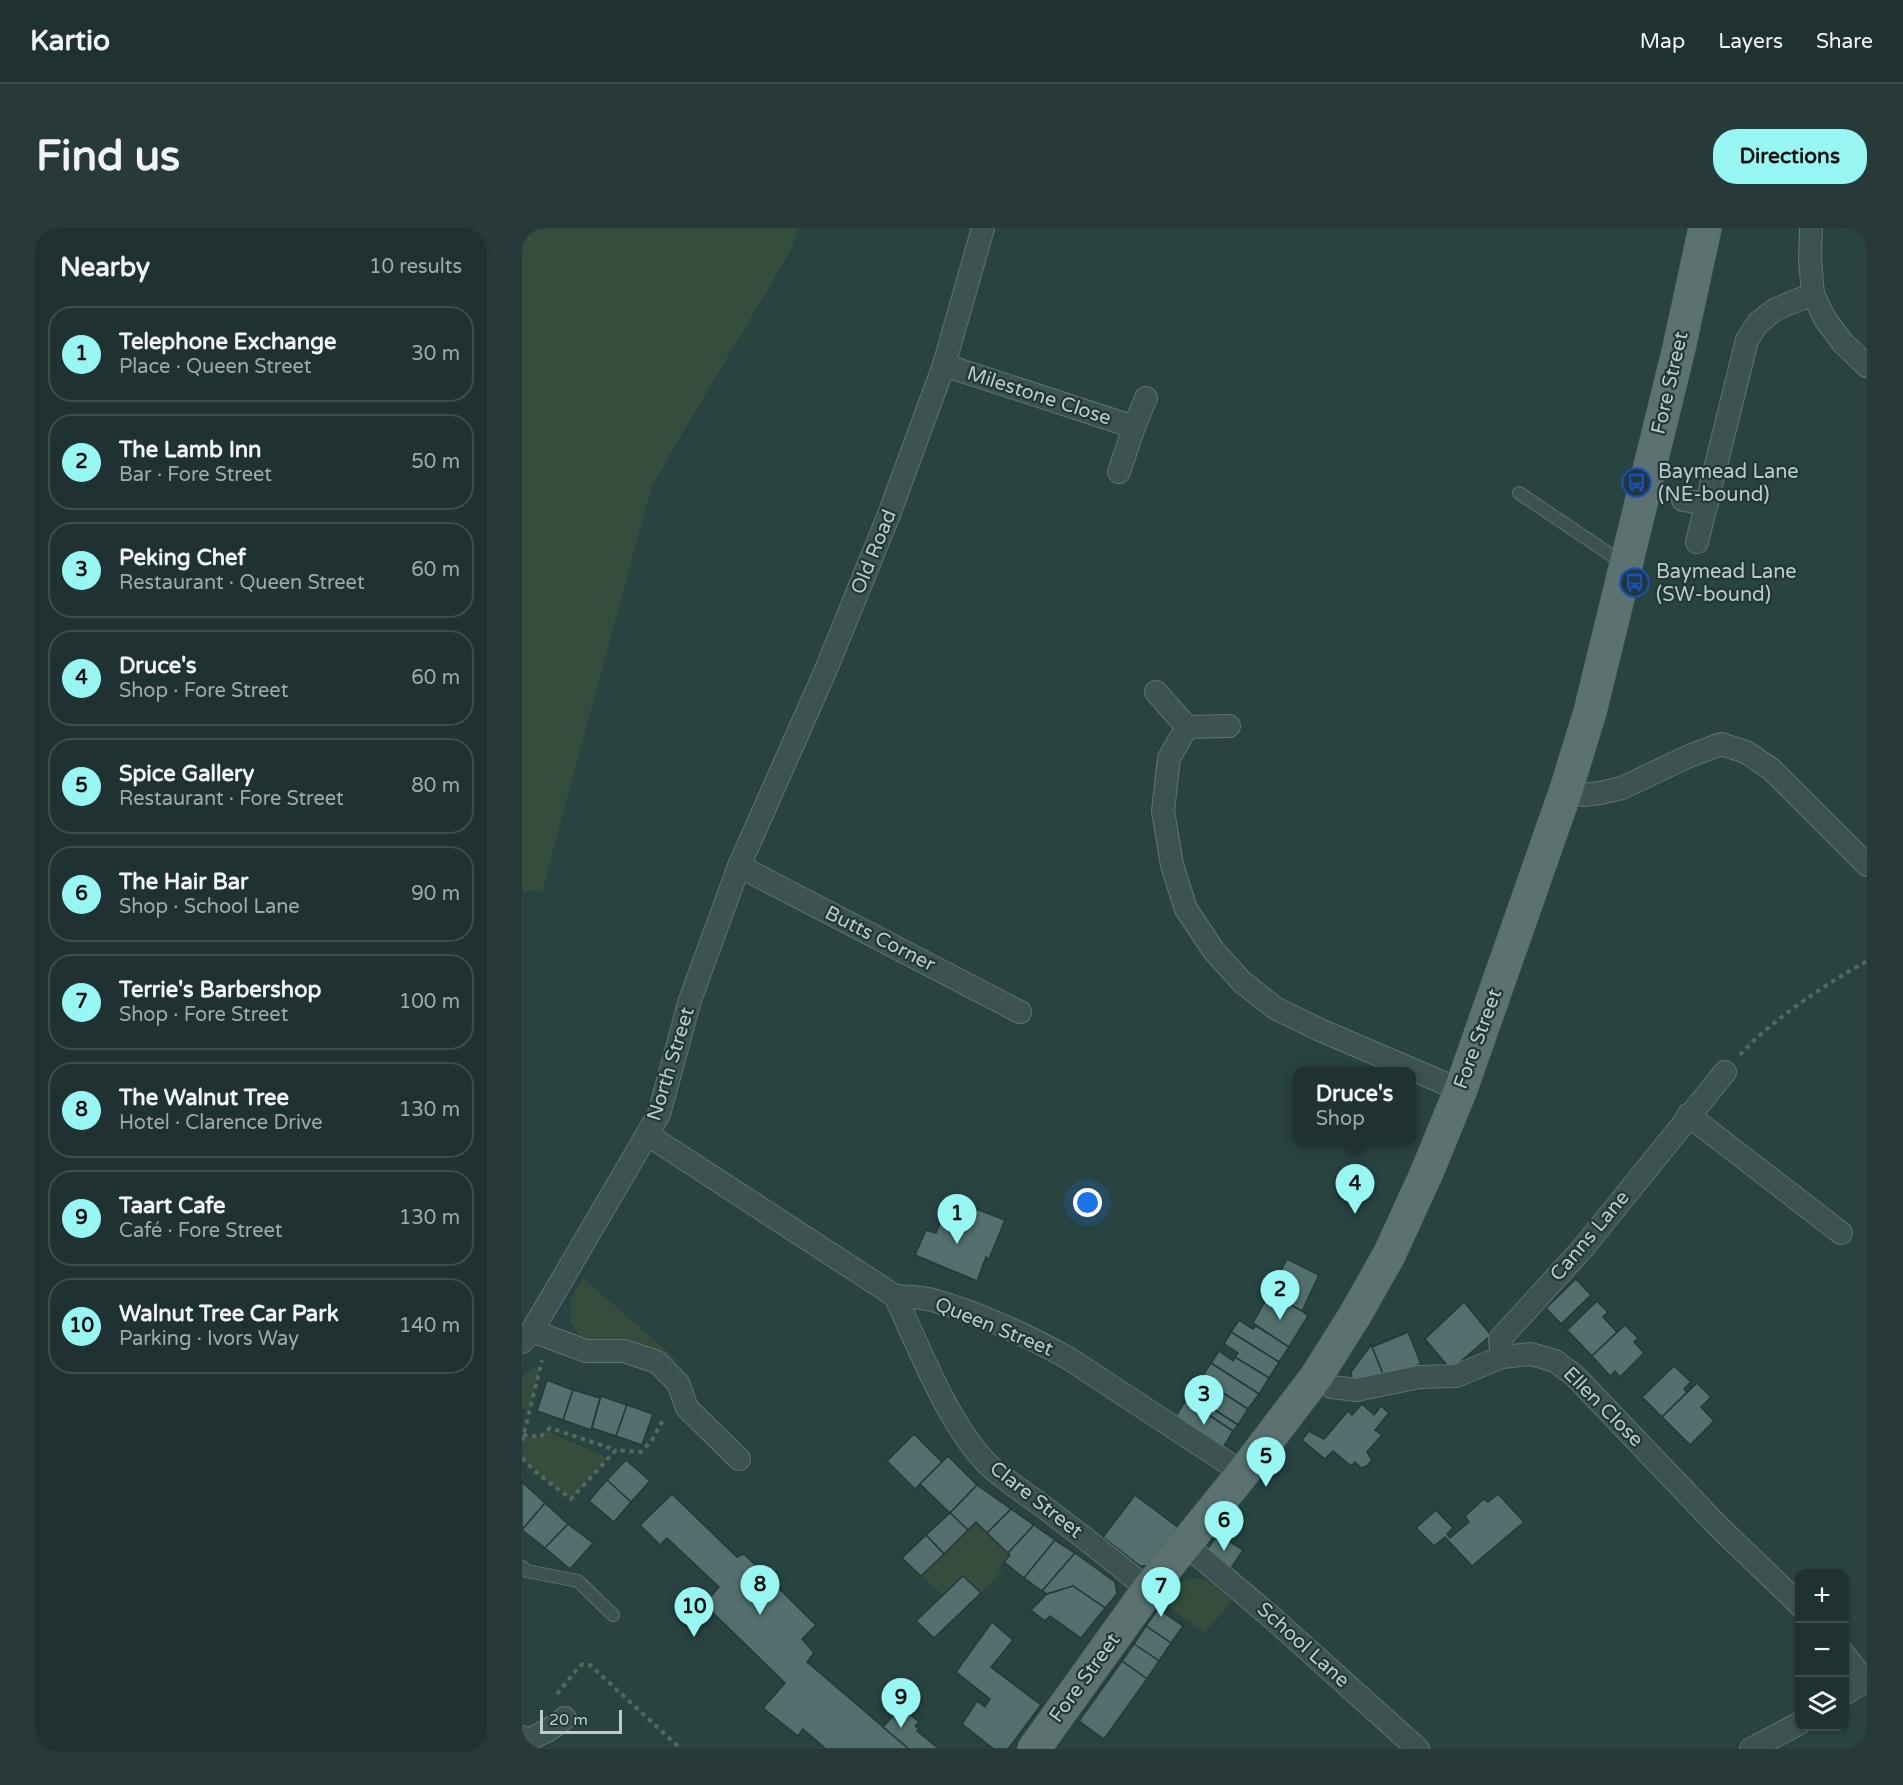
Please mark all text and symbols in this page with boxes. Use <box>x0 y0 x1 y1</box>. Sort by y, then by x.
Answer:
text: Kartio <box>30 24 110 58</box>
text: Map <box>1640 29 1685 54</box>
text: Layers <box>1718 29 1783 54</box>
text: Share <box>1816 29 1873 54</box>
button: Directions <box>1713 129 1867 184</box>
text: Find us <box>36 131 180 182</box>
text: Nearby <box>60 252 150 283</box>
text: 10 results <box>369 255 462 279</box>
text: Telephone Exchange <box>119 329 336 355</box>
street label: Fore Street <box>1647 329 1694 437</box>
text: 1 <box>75 342 88 366</box>
text: 30 m <box>411 342 460 366</box>
text: Place · Queen Street <box>119 355 311 379</box>
street label: Milestone Close <box>964 361 1114 431</box>
text: The Lamb Inn <box>119 437 262 463</box>
text: 2 <box>75 450 88 474</box>
text: 50 m <box>411 450 460 474</box>
place label: Baymead Lane (NE-bound) <box>1658 460 1799 507</box>
text: Bar · Fore Street <box>119 463 272 487</box>
bus stop icon: Baymead Lane (NE-bound) <box>1621 467 1653 499</box>
street label: Old Road <box>846 506 902 598</box>
text: Peking Chef <box>119 545 246 571</box>
text: 3 <box>75 558 88 582</box>
text: 60 m <box>411 558 460 582</box>
place label: Baymead Lane (SW-bound) <box>1656 560 1797 607</box>
bus stop icon: Baymead Lane (SW-bound) <box>1619 567 1651 599</box>
text: Restaurant · Queen Street <box>119 571 365 595</box>
text: Druce's <box>119 653 197 679</box>
text: 4 <box>75 666 88 690</box>
text: 60 m <box>411 666 460 690</box>
text: Shop · Fore Street <box>119 679 288 703</box>
text: Spice Gallery <box>119 761 254 787</box>
text: 5 <box>75 774 88 798</box>
text: 80 m <box>411 774 460 798</box>
text: Restaurant · Fore Street <box>119 787 344 811</box>
text: The Hair Bar <box>119 869 248 895</box>
text: 6 <box>75 882 88 906</box>
text: 90 m <box>411 882 460 906</box>
text: Shop · School Lane <box>119 895 300 919</box>
street label: Butts Corner <box>821 901 939 977</box>
text: Terrie's Barbershop <box>119 977 321 1003</box>
street label: Fore Street <box>1449 985 1507 1092</box>
text: 7 <box>75 990 88 1014</box>
text: 100 m <box>399 990 460 1014</box>
text: Shop · Fore Street <box>119 1003 288 1027</box>
street label: North Street <box>642 1004 700 1124</box>
popup <box>1293 1067 1416 1145</box>
text: Druce's <box>1316 1081 1393 1107</box>
text: The Walnut Tree <box>119 1085 289 1111</box>
text: 8 <box>75 1098 88 1122</box>
text: 130 m <box>399 1098 460 1122</box>
text: Shop <box>1316 1107 1365 1131</box>
text: Hotel · Clarence Drive <box>119 1111 323 1135</box>
pin: 4 <box>1336 1164 1374 1214</box>
street label: Canns Lane <box>1545 1186 1635 1286</box>
your location <box>1073 1188 1102 1217</box>
text: Taart Cafe <box>119 1193 226 1219</box>
pin: 1 <box>938 1194 976 1244</box>
text: 9 <box>75 1206 88 1230</box>
text: 130 m <box>399 1206 460 1230</box>
text: Café · Fore Street <box>119 1219 282 1243</box>
pin: 2 <box>1260 1270 1299 1320</box>
street label: Queen Street <box>931 1292 1057 1362</box>
text: Walnut Tree Car Park <box>119 1301 339 1327</box>
text: 10 <box>69 1314 94 1338</box>
text: 140 m <box>399 1314 460 1338</box>
text: Parking · Ivors Way <box>119 1327 299 1351</box>
street label: Ellen Close <box>1558 1362 1648 1452</box>
pin: 3 <box>1184 1376 1224 1425</box>
pin: 5 <box>1246 1438 1286 1487</box>
street label: Clare Street <box>985 1456 1087 1544</box>
pin: 6 <box>1204 1502 1244 1551</box>
pin: 8 <box>740 1566 780 1615</box>
pin: 7 <box>1142 1568 1180 1617</box>
map controls <box>1795 1569 1849 1731</box>
button: + <box>1795 1569 1849 1623</box>
pin: 10 <box>674 1588 714 1637</box>
street label: School Lane <box>1252 1597 1354 1693</box>
button: − <box>1795 1623 1849 1677</box>
street label: Fore Street <box>1045 1628 1126 1727</box>
button: layers <box>1795 1677 1849 1731</box>
pin: 9 <box>882 1678 920 1728</box>
scale bar <box>540 1707 622 1734</box>
text: 20 m <box>549 1710 588 1730</box>

